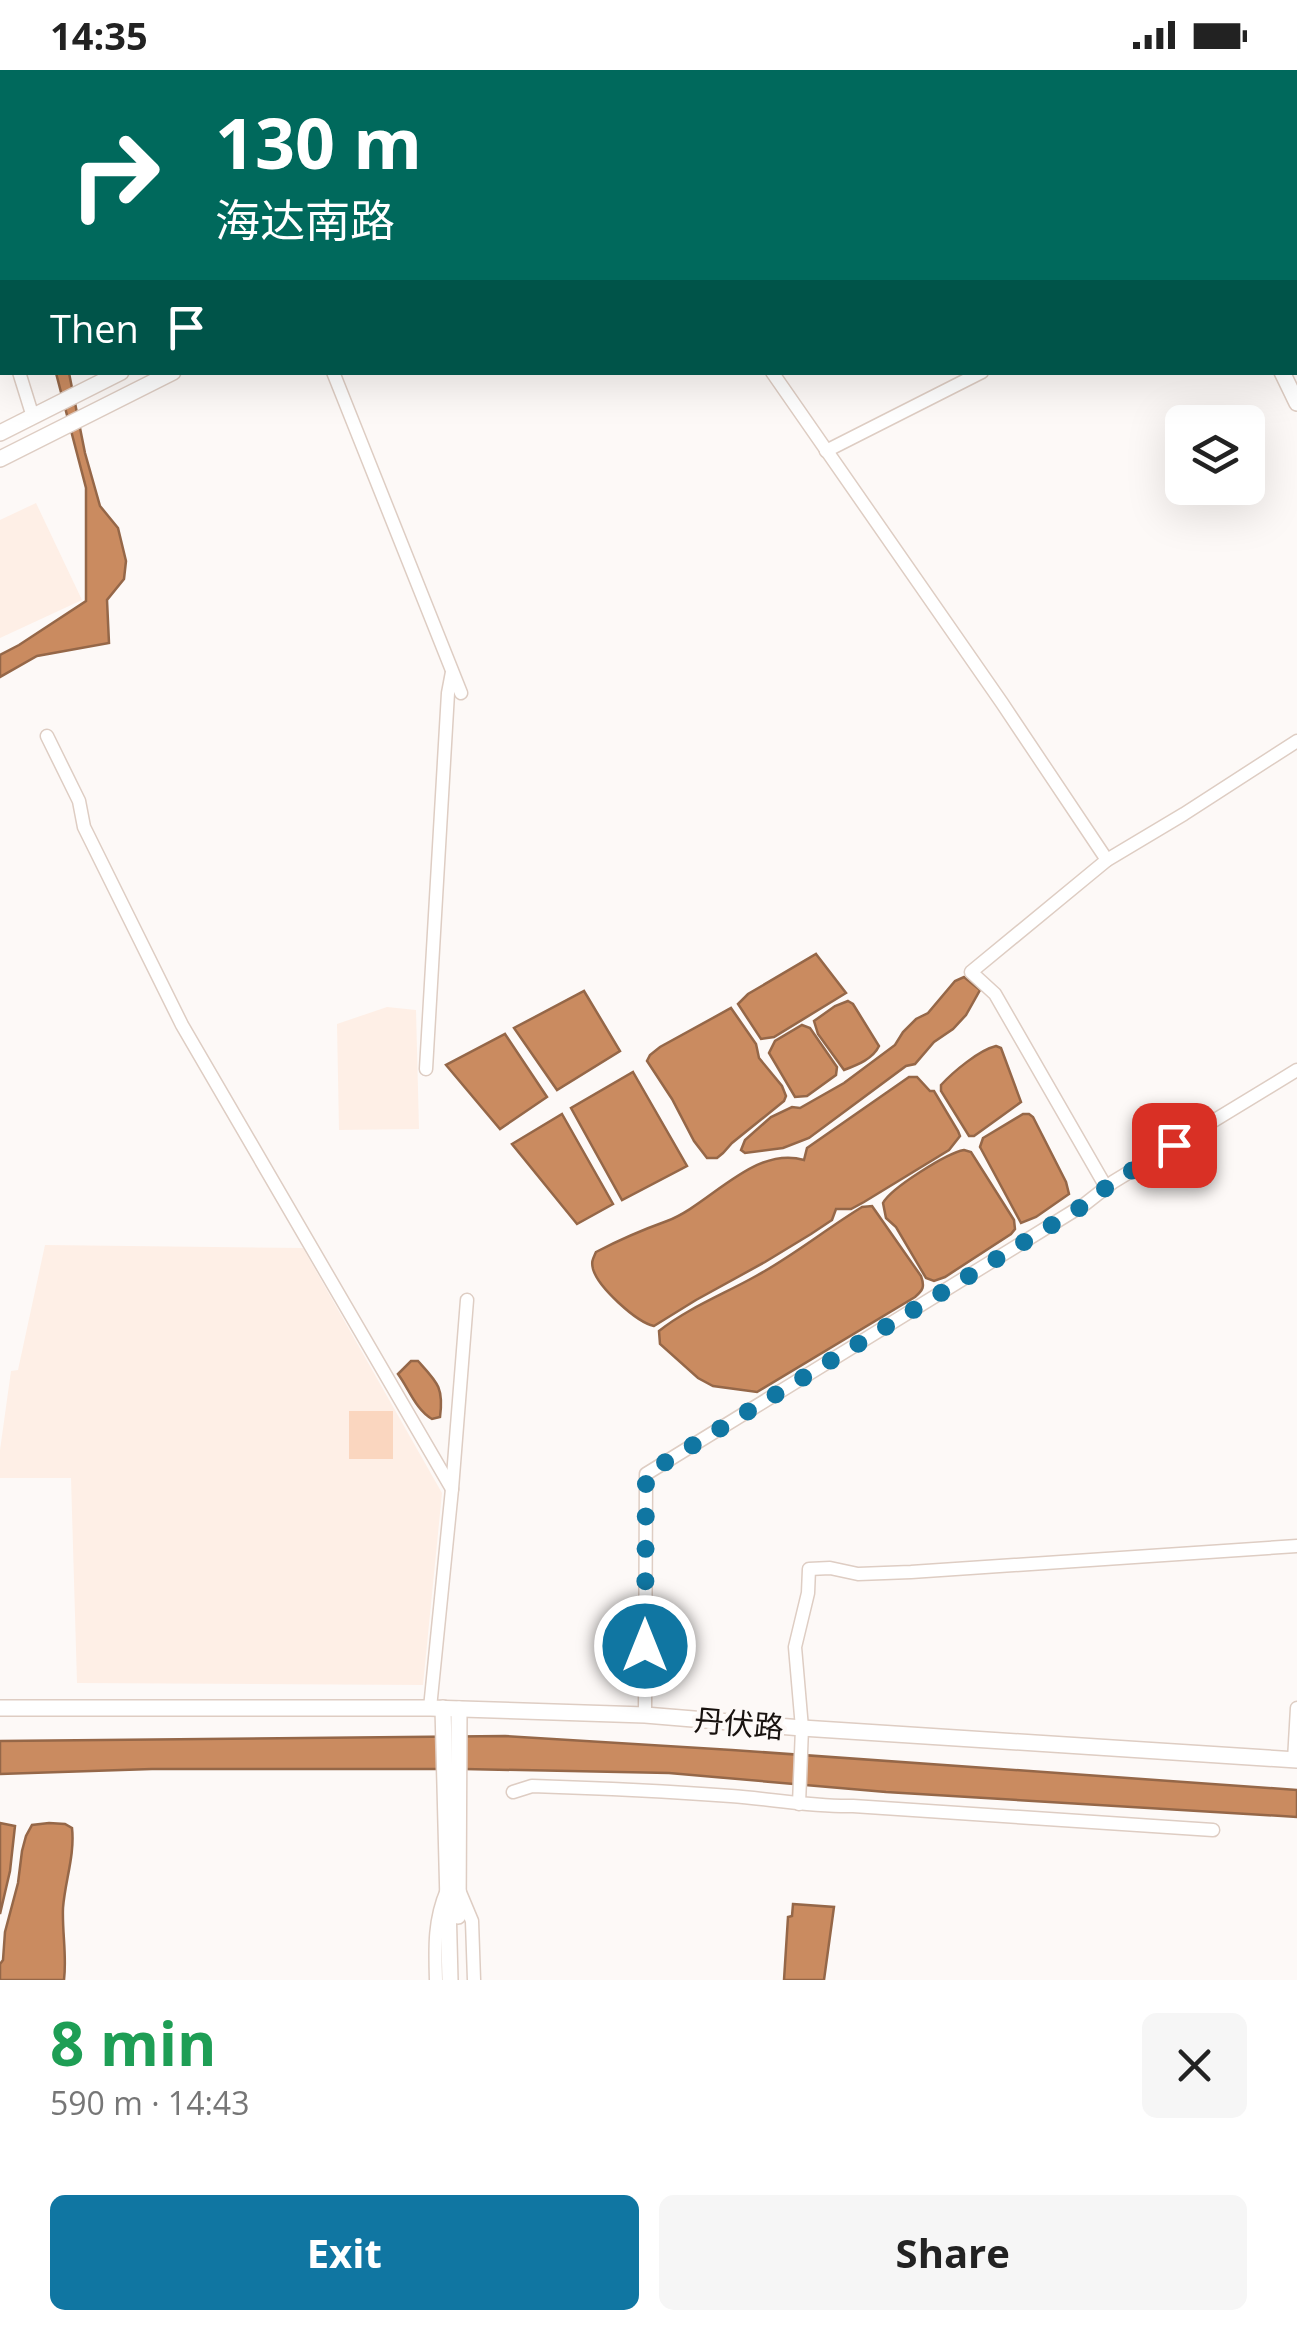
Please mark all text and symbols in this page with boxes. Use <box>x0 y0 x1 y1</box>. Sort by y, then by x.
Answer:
text: 14:35 <box>50 9 148 61</box>
text: 130 m <box>215 94 422 190</box>
icon: right <box>50 110 180 240</box>
text: 海达南路 <box>215 189 395 250</box>
icon: arrive <box>159 300 214 355</box>
text: Then <box>50 302 139 354</box>
map controls <box>1165 405 1265 505</box>
button: layers <box>1165 405 1265 505</box>
pin <box>1132 1103 1217 1188</box>
icon: arrive <box>1147 1118 1202 1173</box>
position arrow <box>593 1594 697 1698</box>
street label: 丹伏路 <box>692 1699 786 1747</box>
text: 8 min <box>50 2002 217 2084</box>
button: close <box>1142 2013 1247 2118</box>
text: 590 m · 14:43 <box>50 2081 249 2124</box>
button: Exit <box>50 2195 639 2310</box>
button: Share <box>659 2195 1247 2310</box>

